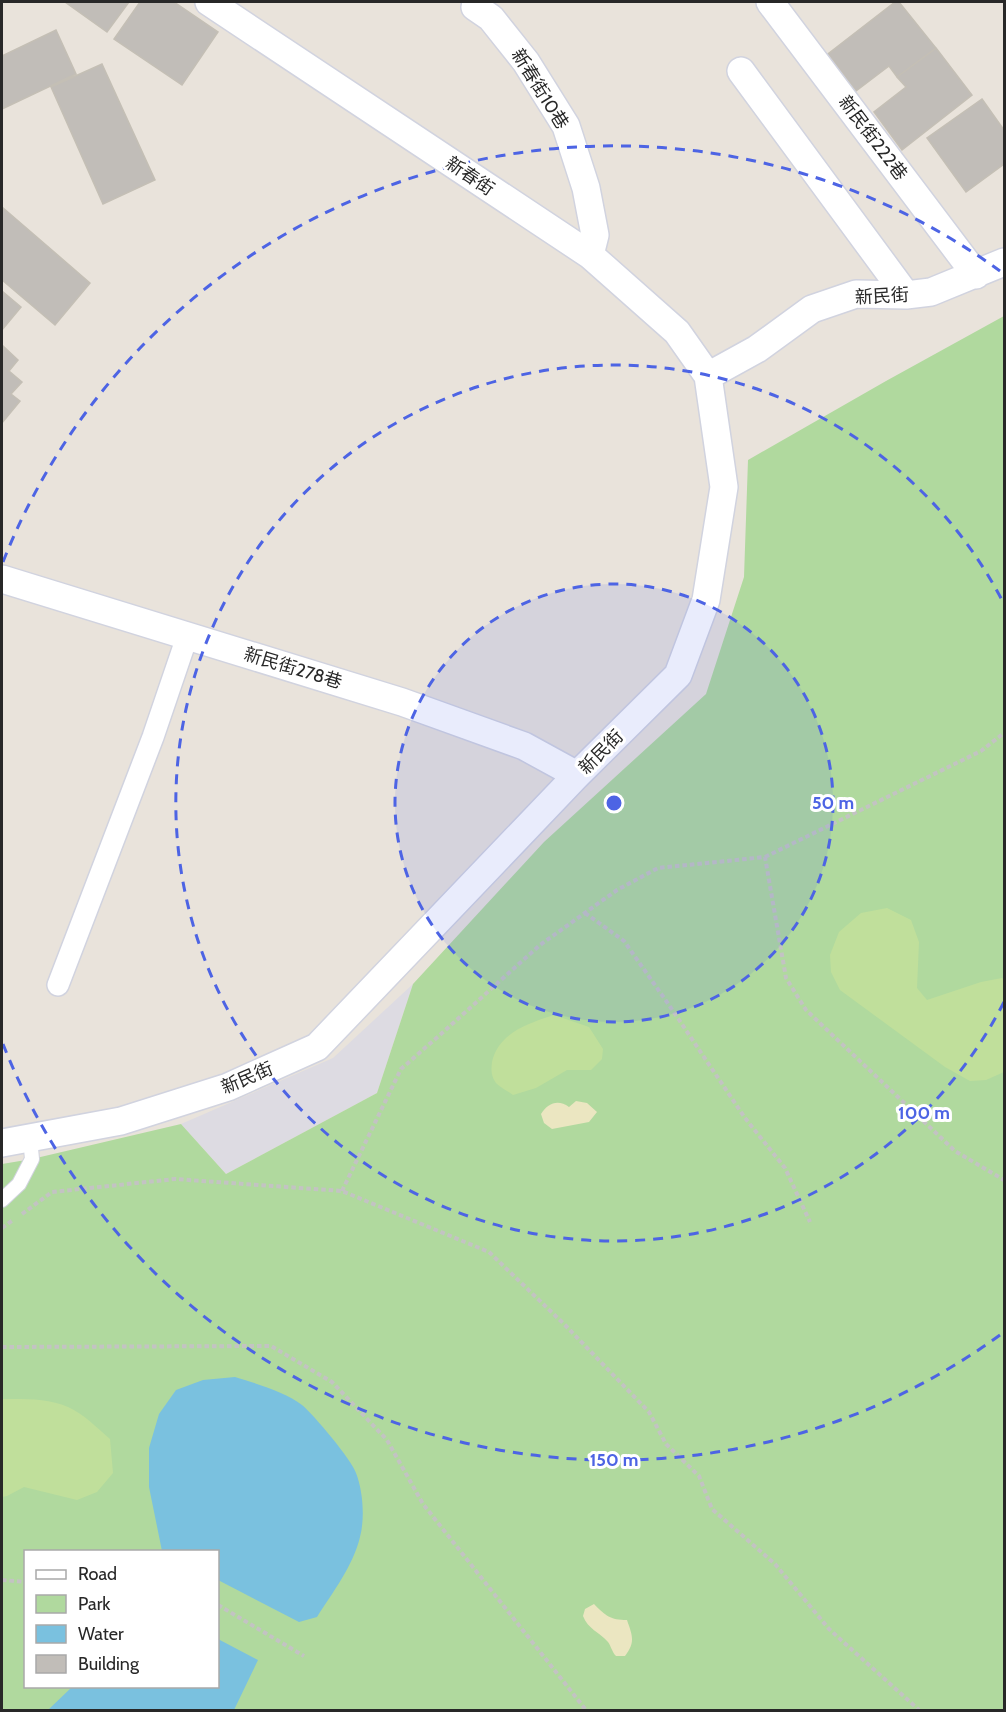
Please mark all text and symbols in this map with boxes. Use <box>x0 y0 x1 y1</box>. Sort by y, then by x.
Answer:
street label: 新春街10巷 <box>507 45 573 133</box>
street label: 新民街222巷 <box>834 91 912 185</box>
street label: 新春街 <box>441 152 499 200</box>
street label: 新民街 <box>854 284 910 308</box>
street label: 新民街278巷 <box>241 643 345 693</box>
street label: 新民街 <box>574 725 628 779</box>
text: 50 m <box>812 792 854 814</box>
centre of rings <box>604 793 624 813</box>
street label: 新民街 <box>218 1057 276 1099</box>
text: 100 m <box>898 1102 950 1124</box>
text: 150 m <box>590 1449 638 1471</box>
legend <box>24 1550 219 1688</box>
text: Road <box>78 1563 117 1585</box>
text: Park <box>78 1593 111 1615</box>
text: Water <box>78 1623 124 1645</box>
text: Building <box>78 1653 140 1675</box>

